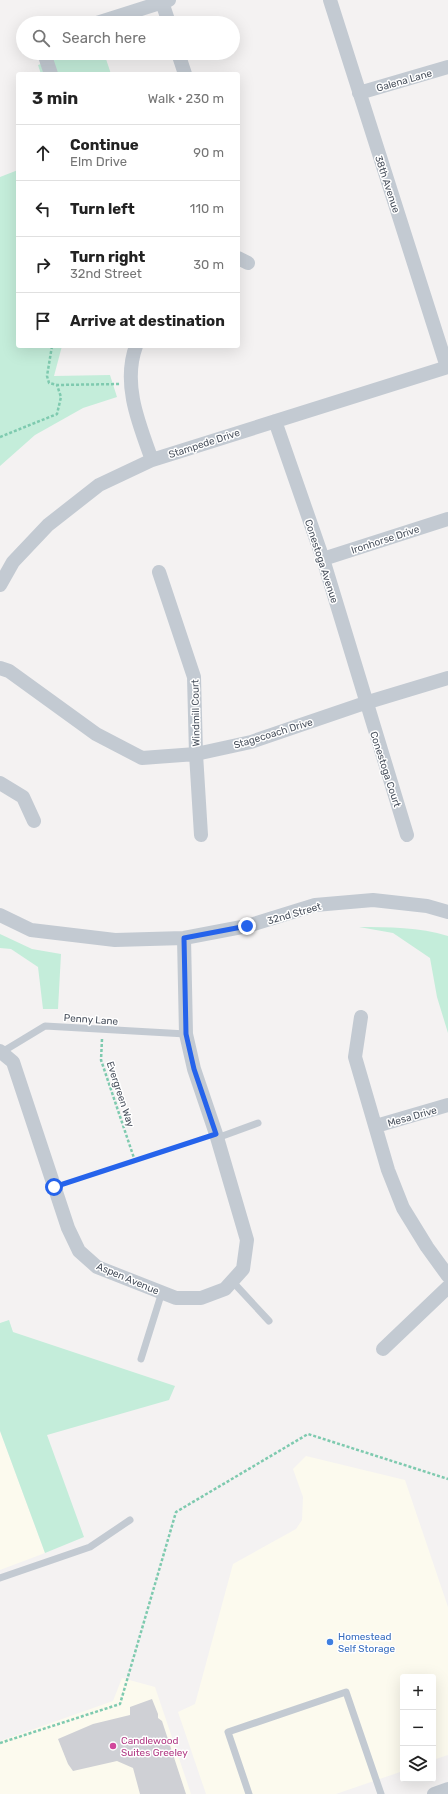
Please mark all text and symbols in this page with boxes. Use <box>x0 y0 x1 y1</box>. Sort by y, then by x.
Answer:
search box <box>16 16 240 60</box>
icon: search <box>30 27 52 49</box>
text: Search here <box>62 29 146 47</box>
street label: Galena Lane <box>375 67 434 95</box>
text: 3 min <box>32 88 78 108</box>
text: Walk · 230 m <box>148 91 224 106</box>
text: Continue <box>70 136 139 154</box>
icon: ahead <box>32 142 54 164</box>
text: 90 m <box>193 145 224 160</box>
text: Elm Drive <box>70 154 127 169</box>
street label: 38th Avenue <box>372 154 402 215</box>
icon: left <box>32 198 54 220</box>
text: Turn left <box>70 200 135 218</box>
text: 110 m <box>190 201 224 216</box>
text: Turn right <box>70 248 145 266</box>
icon: right <box>32 254 54 276</box>
text: 30 m <box>193 257 224 272</box>
text: 32nd Street <box>70 266 142 281</box>
icon: arrive <box>32 310 54 332</box>
text: Arrive at destination <box>70 312 225 330</box>
street label: Stampede Drive <box>167 427 242 461</box>
street label: Conestoga Avenue <box>302 518 340 605</box>
street label: Ironhorse Drive <box>350 523 421 557</box>
street label: Windmill Court <box>189 679 203 747</box>
street label: Stagecoach Drive <box>232 716 315 752</box>
street label: Conestoga Court <box>367 730 403 809</box>
street label: 32nd Street <box>266 901 323 927</box>
route end <box>238 917 256 935</box>
street label: Penny Lane <box>63 1012 119 1028</box>
street label: Evergreen Way <box>104 1060 136 1129</box>
street label: Mesa Drive <box>386 1104 439 1130</box>
route start <box>45 1178 63 1196</box>
street label: Aspen Avenue <box>95 1260 161 1298</box>
place label: Homestead Self Storage <box>338 1631 395 1655</box>
marker: Homestead Self Storage <box>325 1637 335 1647</box>
map controls <box>400 1674 436 1782</box>
button: + <box>400 1674 436 1710</box>
button: − <box>400 1710 436 1746</box>
place label: Candlewood Suites Greeley <box>121 1735 188 1759</box>
marker: Candlewood Suites Greeley <box>108 1741 118 1751</box>
button: layers <box>400 1746 436 1782</box>

